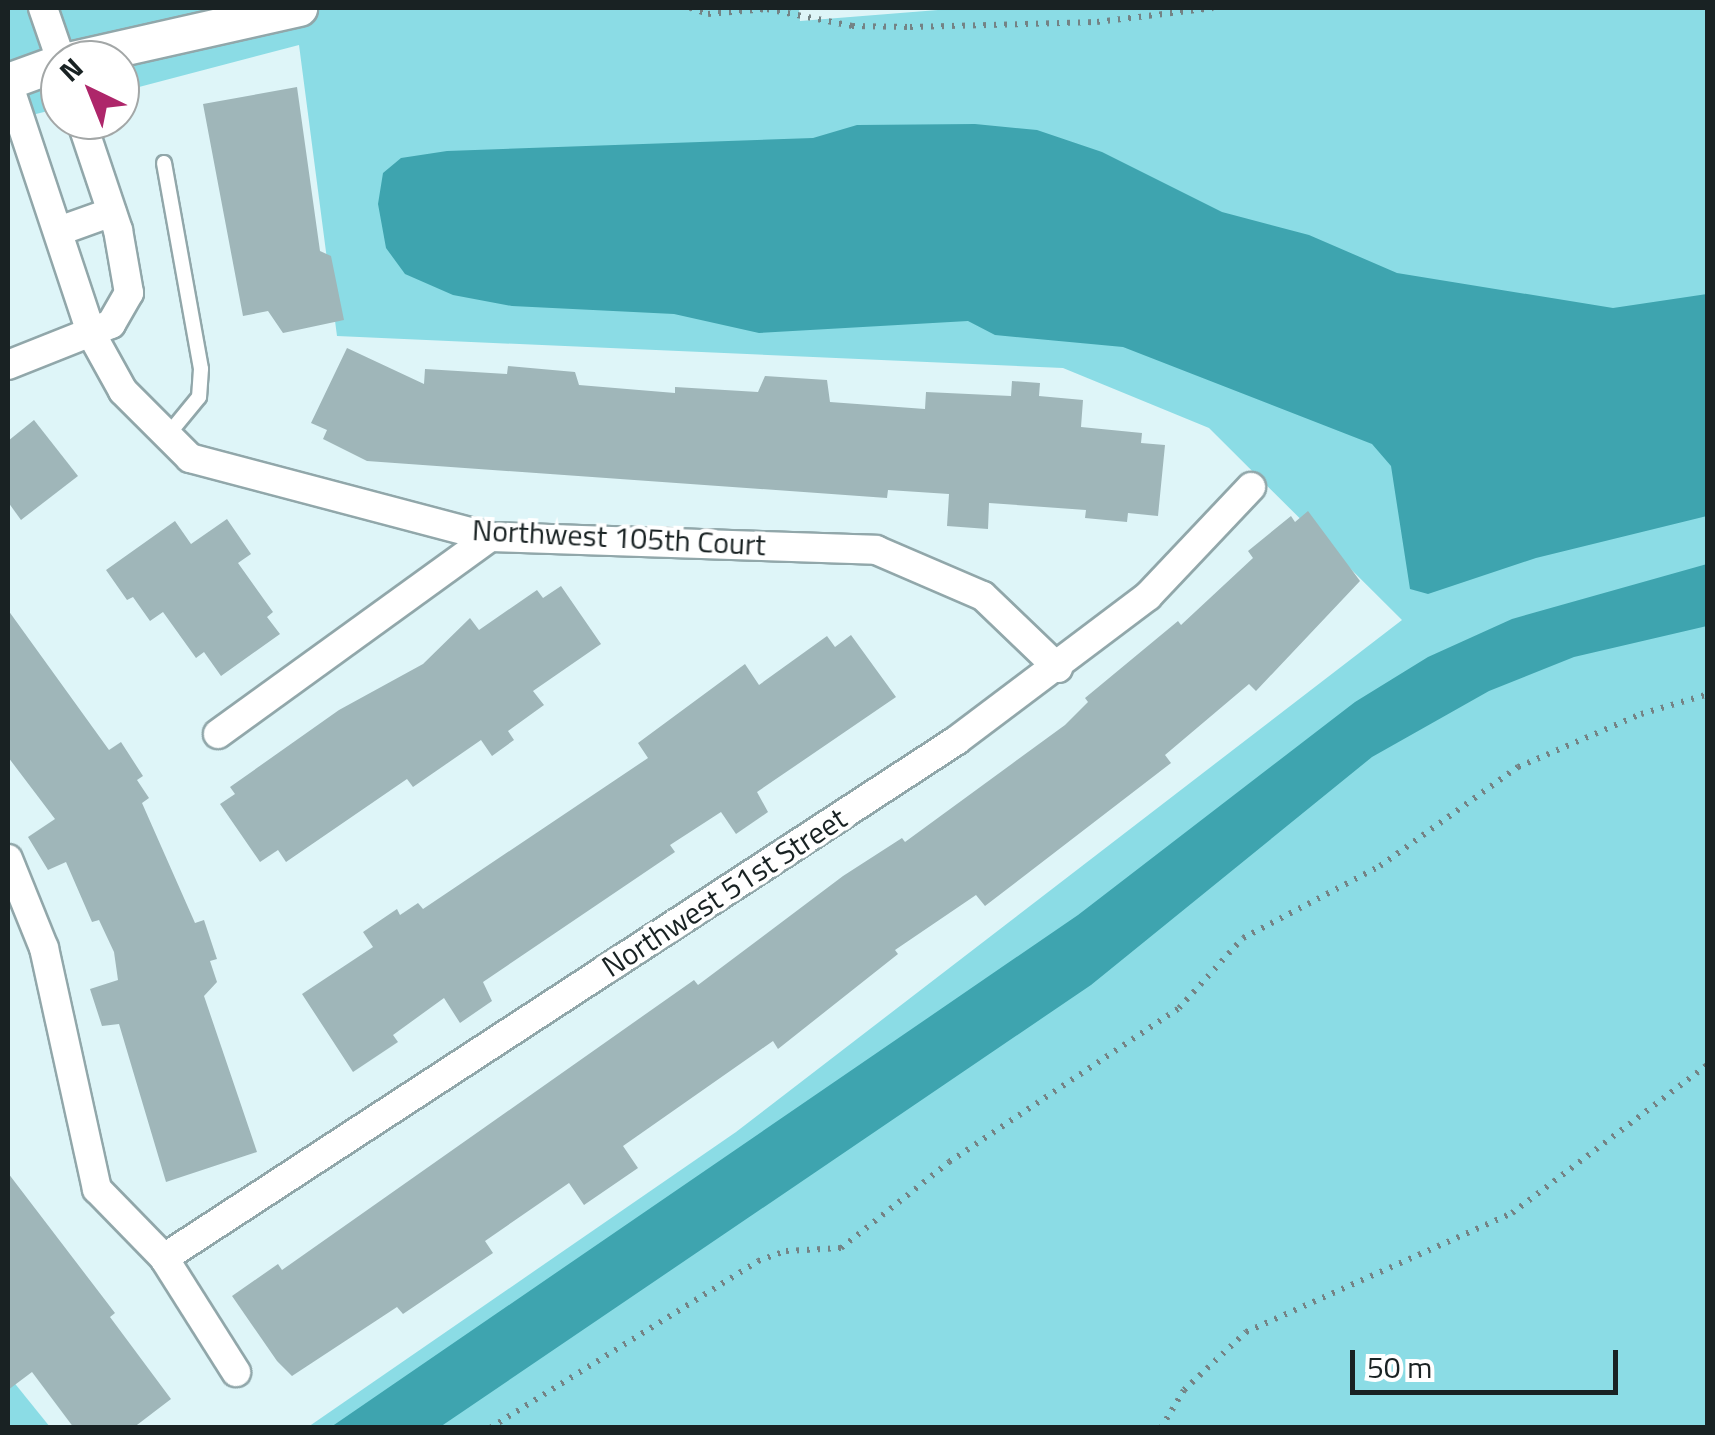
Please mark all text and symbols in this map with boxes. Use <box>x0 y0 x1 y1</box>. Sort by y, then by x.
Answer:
north arrow <box>40 40 140 140</box>
text: N <box>49 47 92 91</box>
street label: Northwest 105th Court <box>471 511 767 563</box>
street label: Northwest 51st Street <box>595 800 853 984</box>
scale bar <box>1355 1330 1622 1392</box>
text: 50 m <box>1367 1344 1432 1390</box>

